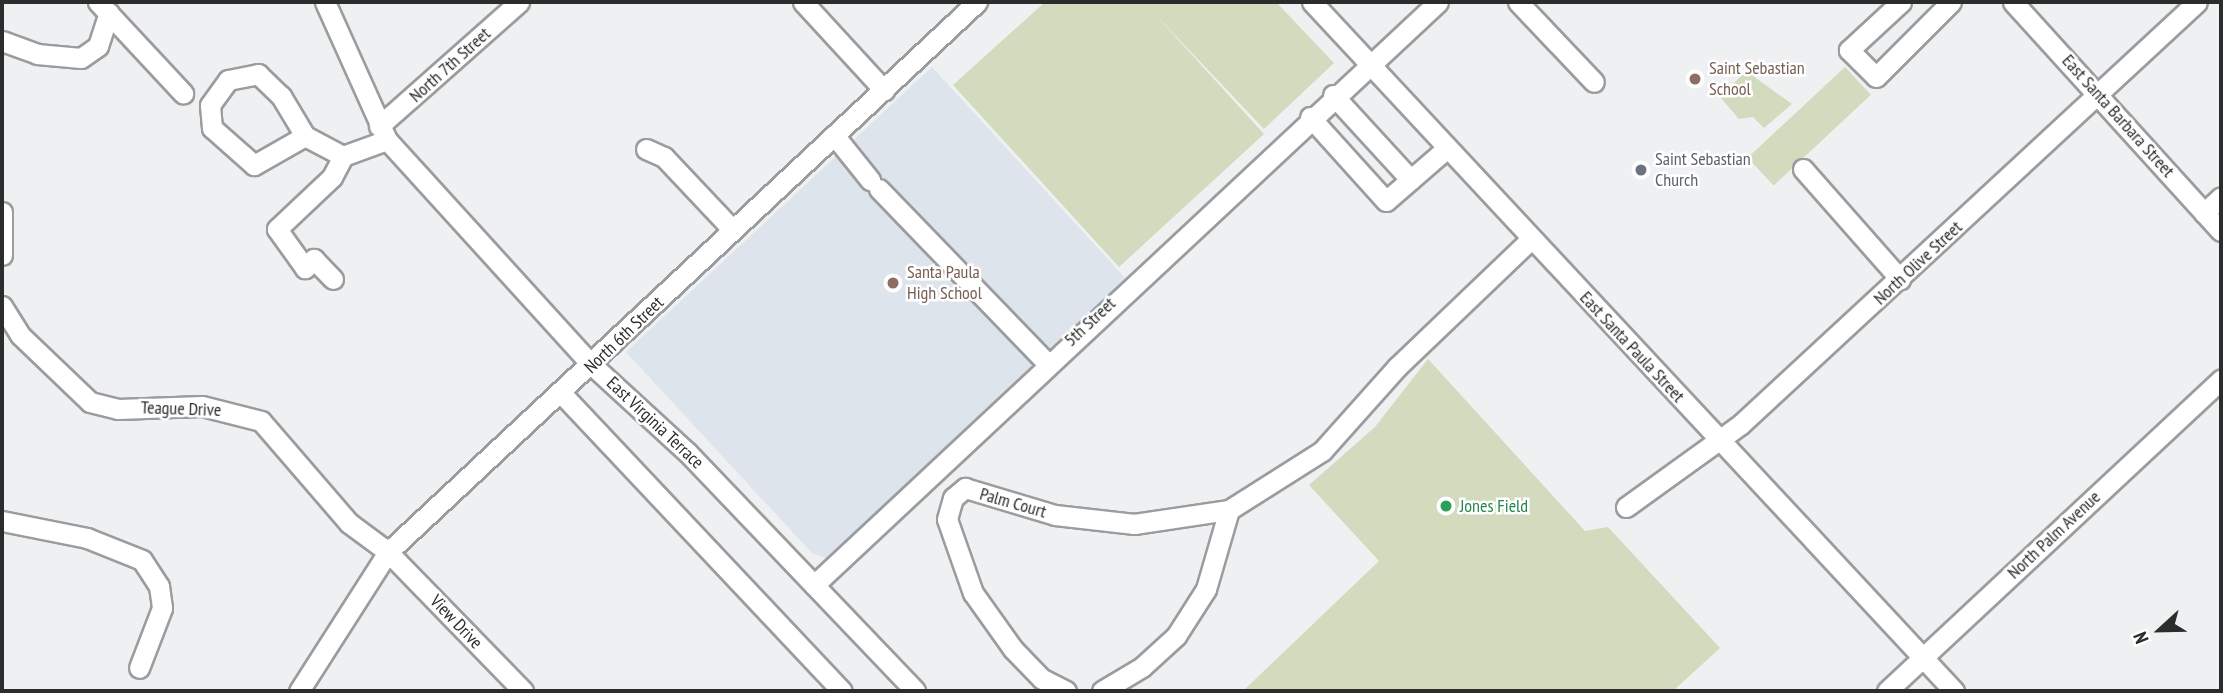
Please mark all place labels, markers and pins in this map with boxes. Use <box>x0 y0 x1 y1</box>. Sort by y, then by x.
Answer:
place label: Saint Sebastian School <box>1709 58 1805 100</box>
marker: Saint Sebastian School <box>1687 71 1703 87</box>
place label: Saint Sebastian Church <box>1655 149 1751 192</box>
marker: Saint Sebastian Church <box>1633 162 1649 178</box>
place label: Santa Paula High School <box>907 262 982 304</box>
marker: Santa Paula High School <box>885 275 901 291</box>
place label: Jones Field <box>1460 495 1528 517</box>
marker: Jones Field <box>1438 498 1454 514</box>

